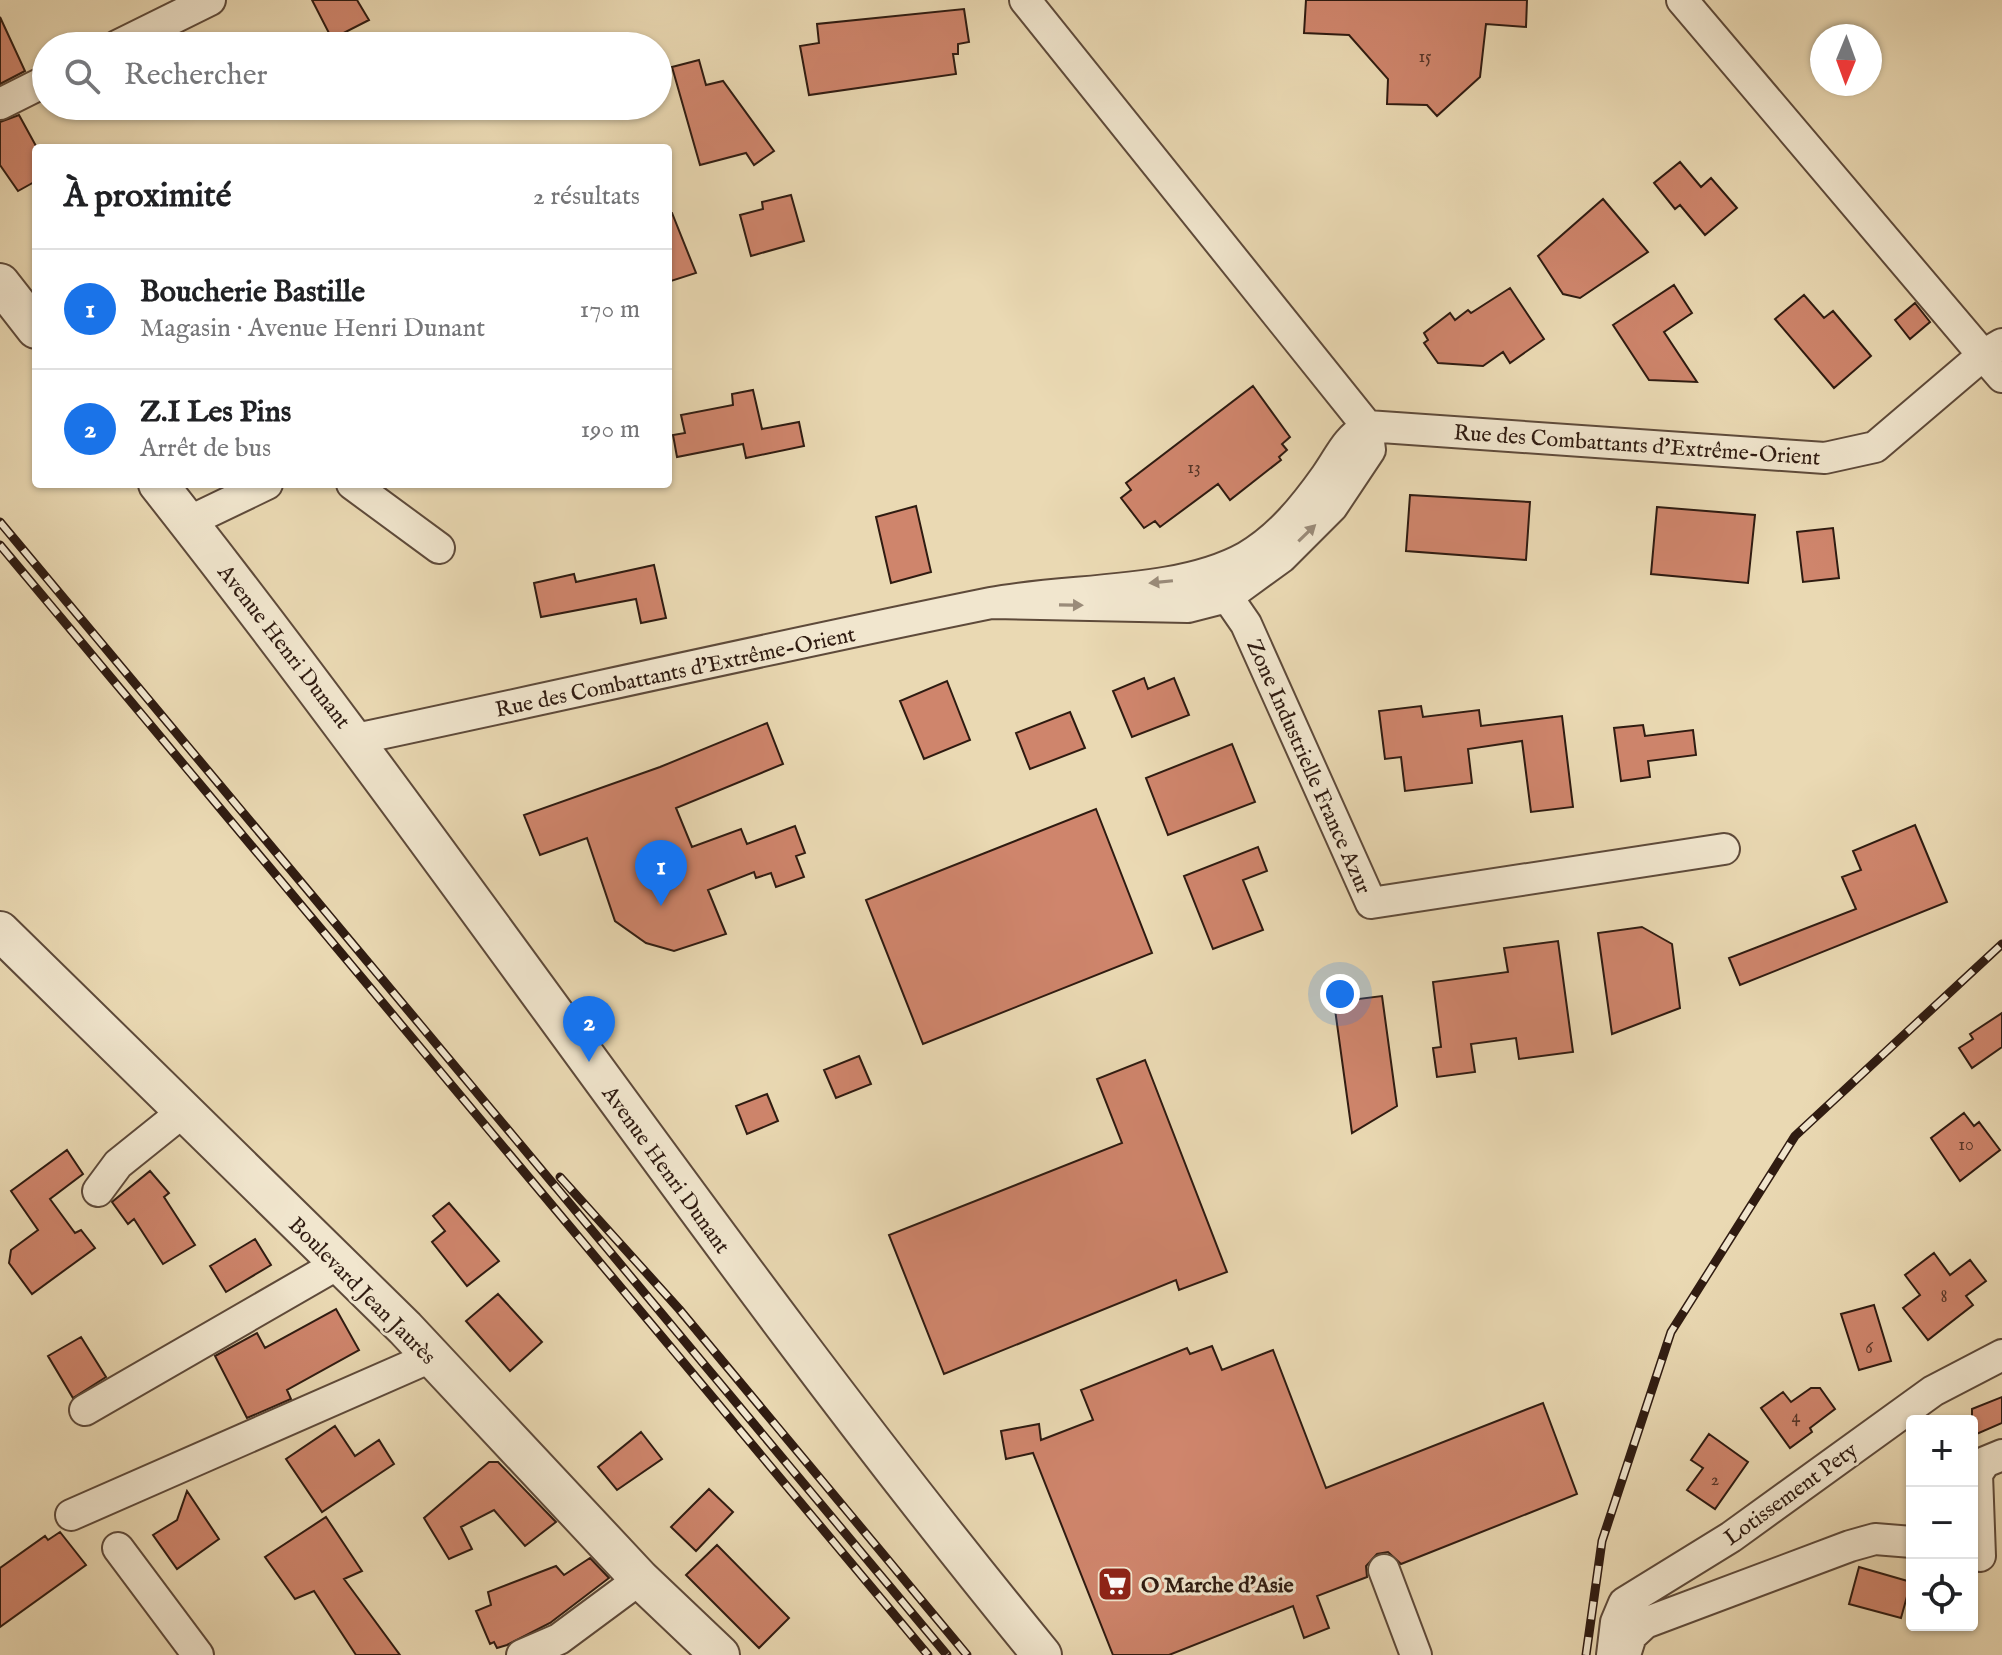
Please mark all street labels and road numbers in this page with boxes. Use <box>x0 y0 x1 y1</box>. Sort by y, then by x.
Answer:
street label: Rue des Combattants d'Extrême-Orient <box>1453 419 1822 473</box>
street label: Avenue Henri Dunant <box>210 559 357 735</box>
street label: Rue des Combattants d'Extrême-Orient <box>493 621 858 725</box>
street label: Zone Industrielle France Azur <box>1239 635 1377 899</box>
street label: Avenue Henri Dunant <box>594 1080 736 1260</box>
street label: Boulevard Jean Jaurès <box>282 1212 441 1371</box>
street label: Lotissement Pety <box>1719 1437 1864 1553</box>

